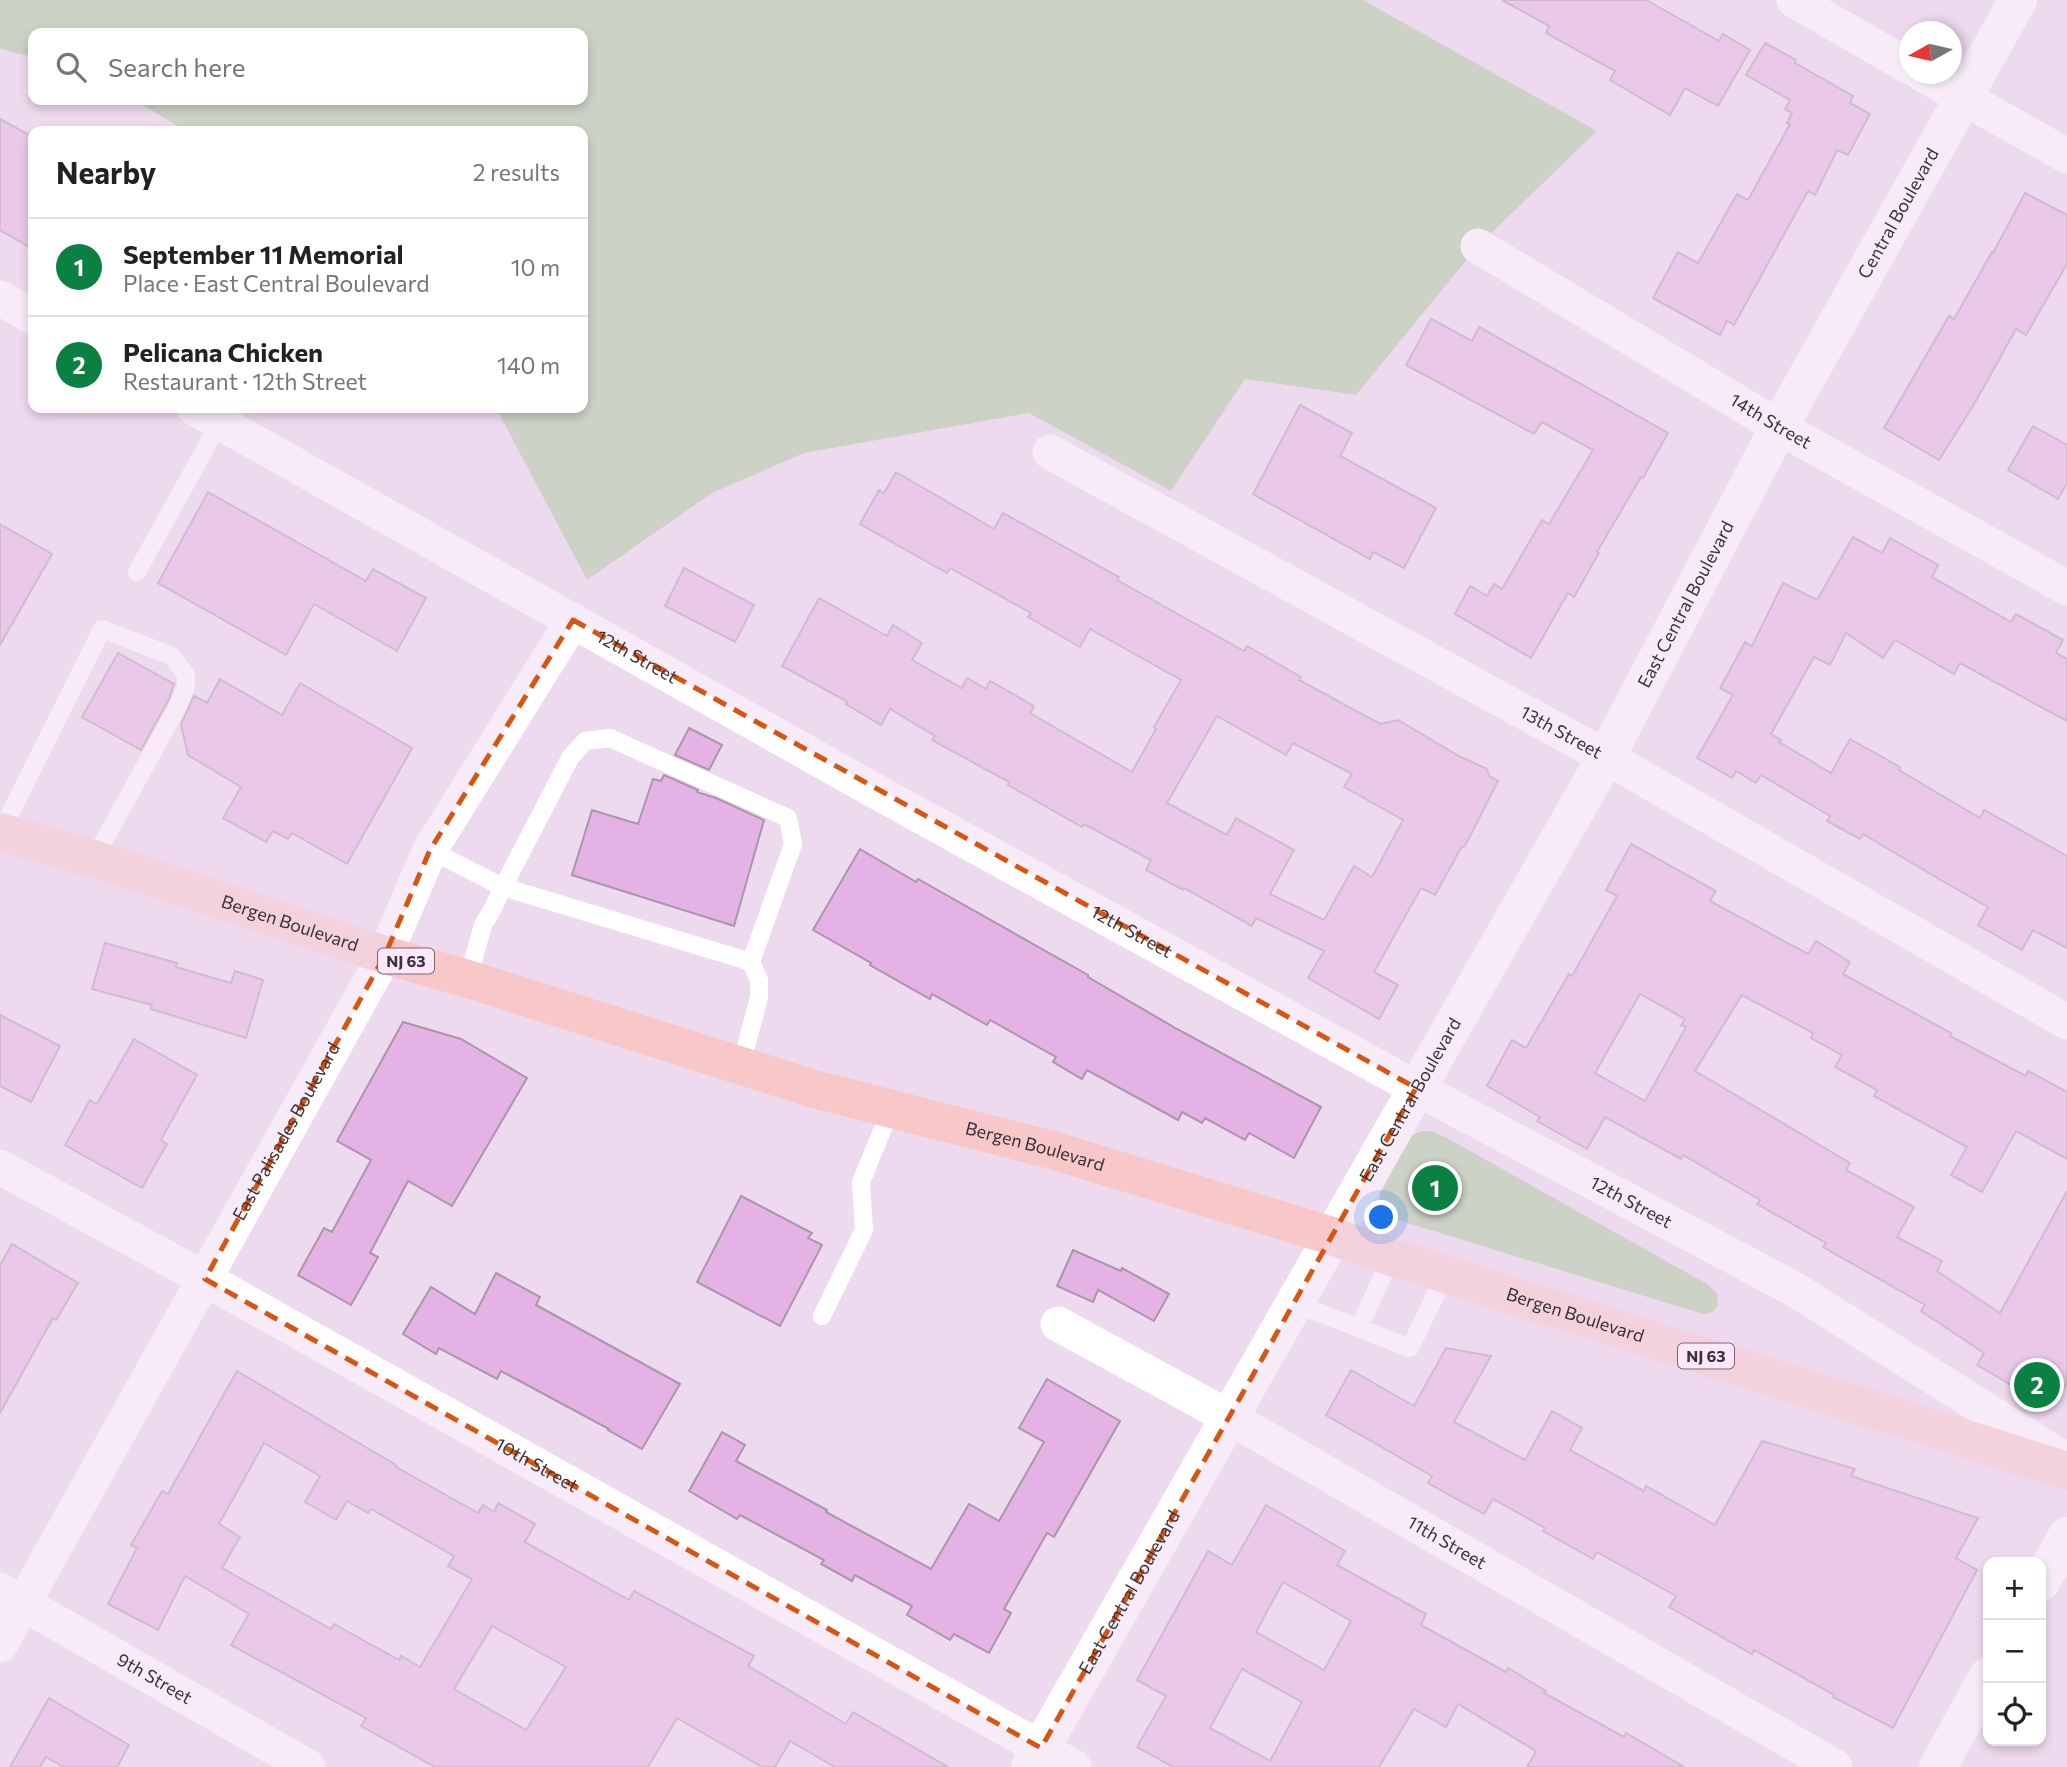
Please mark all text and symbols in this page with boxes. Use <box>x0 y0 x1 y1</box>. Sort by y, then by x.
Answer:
north arrow <box>1899 21 1962 84</box>
search box <box>28 28 588 105</box>
icon: search <box>52 48 90 86</box>
text: Search here <box>108 51 246 82</box>
street label: Central Boulevard <box>1852 144 1943 282</box>
text: Nearby <box>56 153 156 190</box>
text: 2 results <box>473 158 560 186</box>
text: September 11 Memorial <box>123 238 404 269</box>
text: 1 <box>74 253 84 281</box>
text: 10 m <box>511 253 560 281</box>
text: Place · East Central Boulevard <box>123 269 429 297</box>
text: Pelicana Chicken <box>123 336 323 367</box>
text: 2 <box>72 351 86 379</box>
text: 140 m <box>497 351 560 379</box>
text: Restaurant · 12th Street <box>123 367 367 395</box>
street label: 14th Street <box>1726 388 1815 453</box>
street label: East Central Boulevard <box>1632 517 1738 691</box>
street label: 12th Street <box>593 624 682 688</box>
street label: 13th Street <box>1517 700 1606 763</box>
street label: Bergen Boulevard <box>219 890 362 956</box>
street label: 12th Street <box>1087 900 1177 962</box>
road number: NJ 63 <box>378 948 434 973</box>
street label: East Central Boulevard <box>1354 1013 1465 1185</box>
street label: East Palisades Boulevard <box>227 1038 344 1224</box>
street label: Bergen Boulevard <box>963 1116 1107 1175</box>
pin: 1 <box>1412 1162 1458 1214</box>
street label: 12th Street <box>1587 1171 1676 1232</box>
your location <box>1364 1200 1398 1234</box>
street label: Bergen Boulevard <box>1504 1282 1647 1346</box>
road number: NJ 63 <box>1678 1344 1734 1368</box>
pin: 2 <box>2014 1359 2060 1411</box>
street label: 10th Street <box>492 1432 582 1496</box>
street label: East Central Boulevard <box>1073 1506 1184 1678</box>
street label: 11th Street <box>1404 1510 1491 1573</box>
map controls <box>1983 1557 2046 1746</box>
button: + <box>1983 1557 2046 1620</box>
button: − <box>1983 1620 2046 1683</box>
street label: 9th Street <box>113 1648 196 1708</box>
button: locate <box>1983 1683 2046 1746</box>

